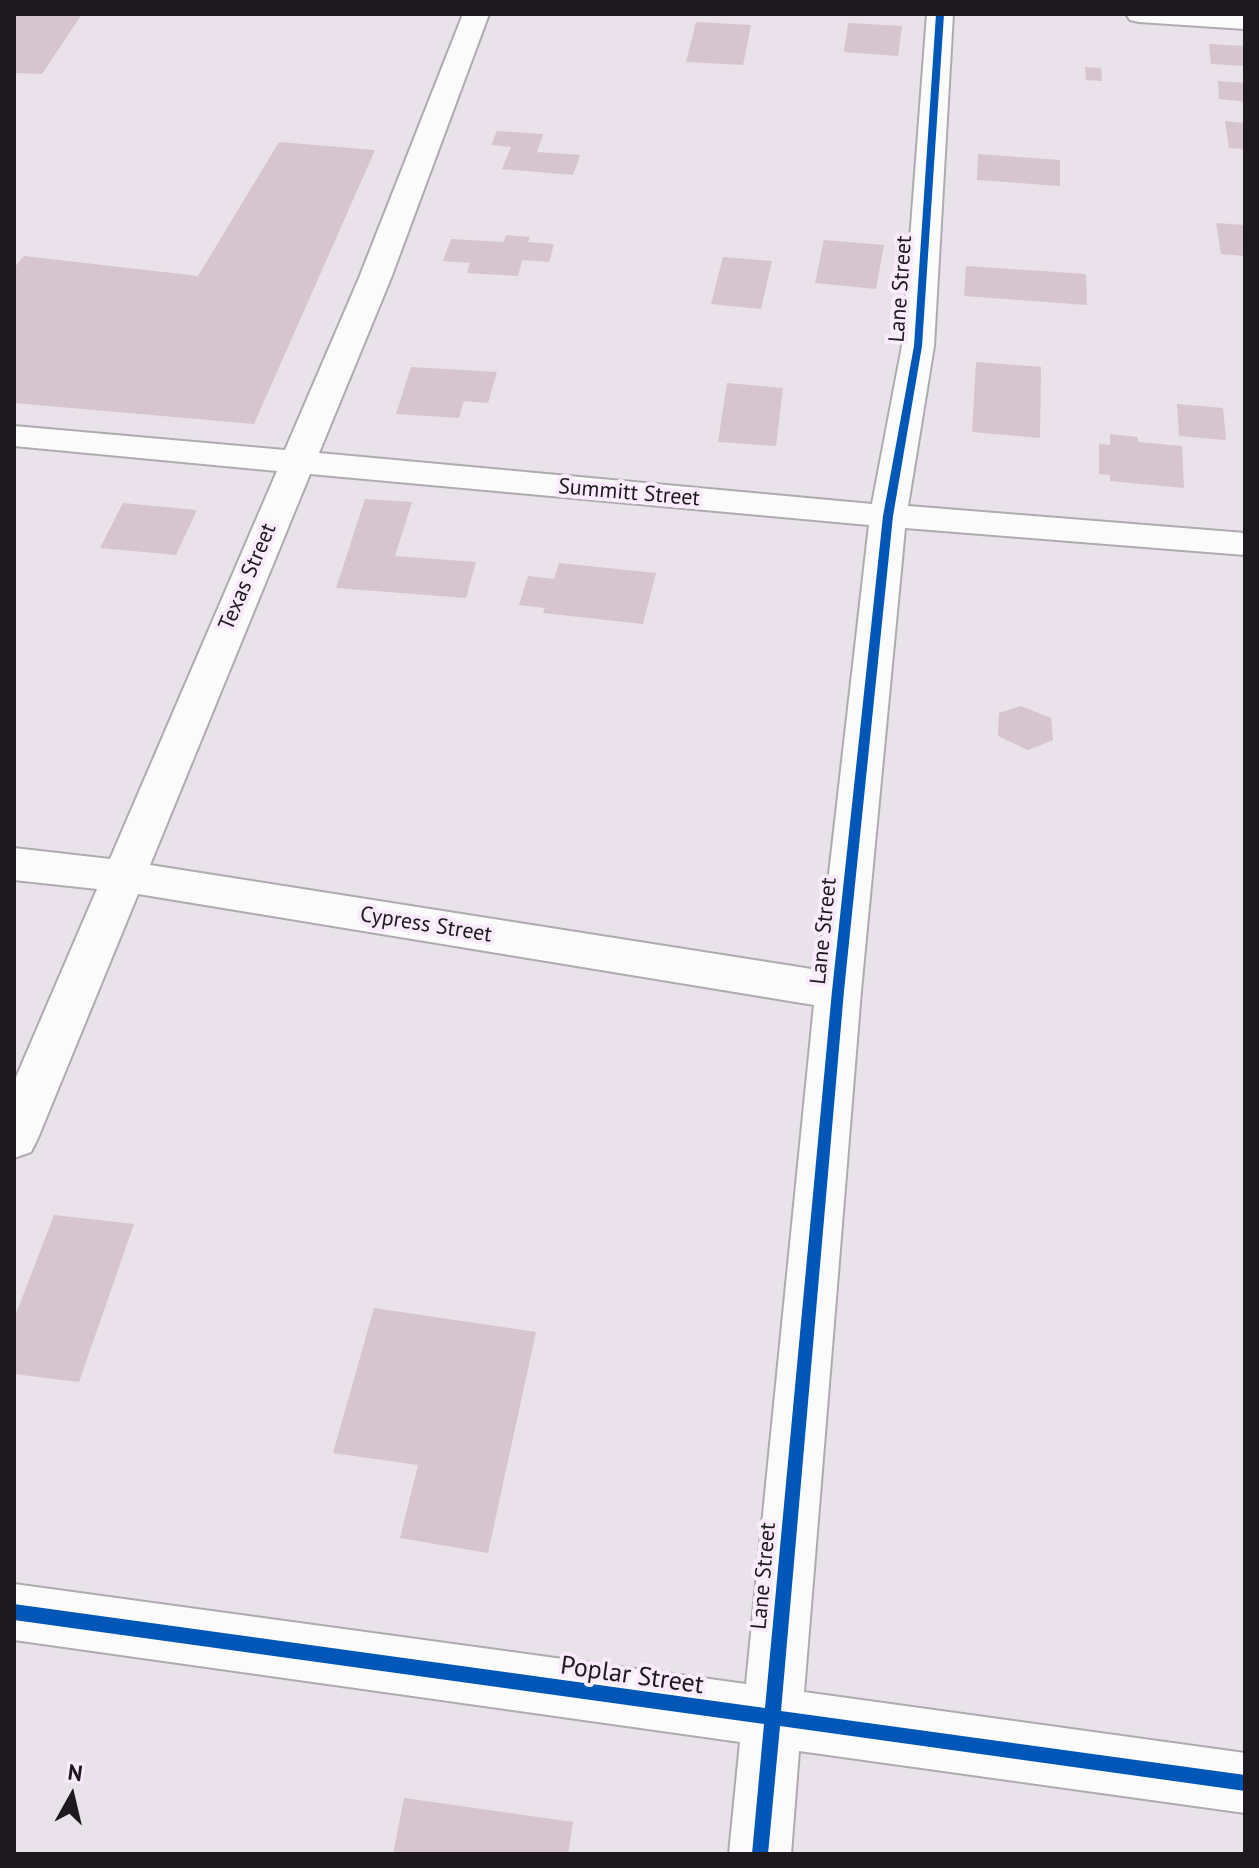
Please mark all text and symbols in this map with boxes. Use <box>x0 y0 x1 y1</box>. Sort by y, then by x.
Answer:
street label: Lane Street <box>884 235 918 343</box>
street label: Summitt Street <box>557 474 701 512</box>
street label: Texas Street <box>214 520 282 634</box>
street label: Lane Street <box>805 876 843 986</box>
street label: Cypress Street <box>358 902 494 948</box>
street label: Lane Street <box>746 1521 782 1631</box>
street label: Poplar Street <box>558 1651 706 1701</box>
north arrow <box>32 1756 112 1836</box>
text: N <box>66 1757 84 1787</box>

